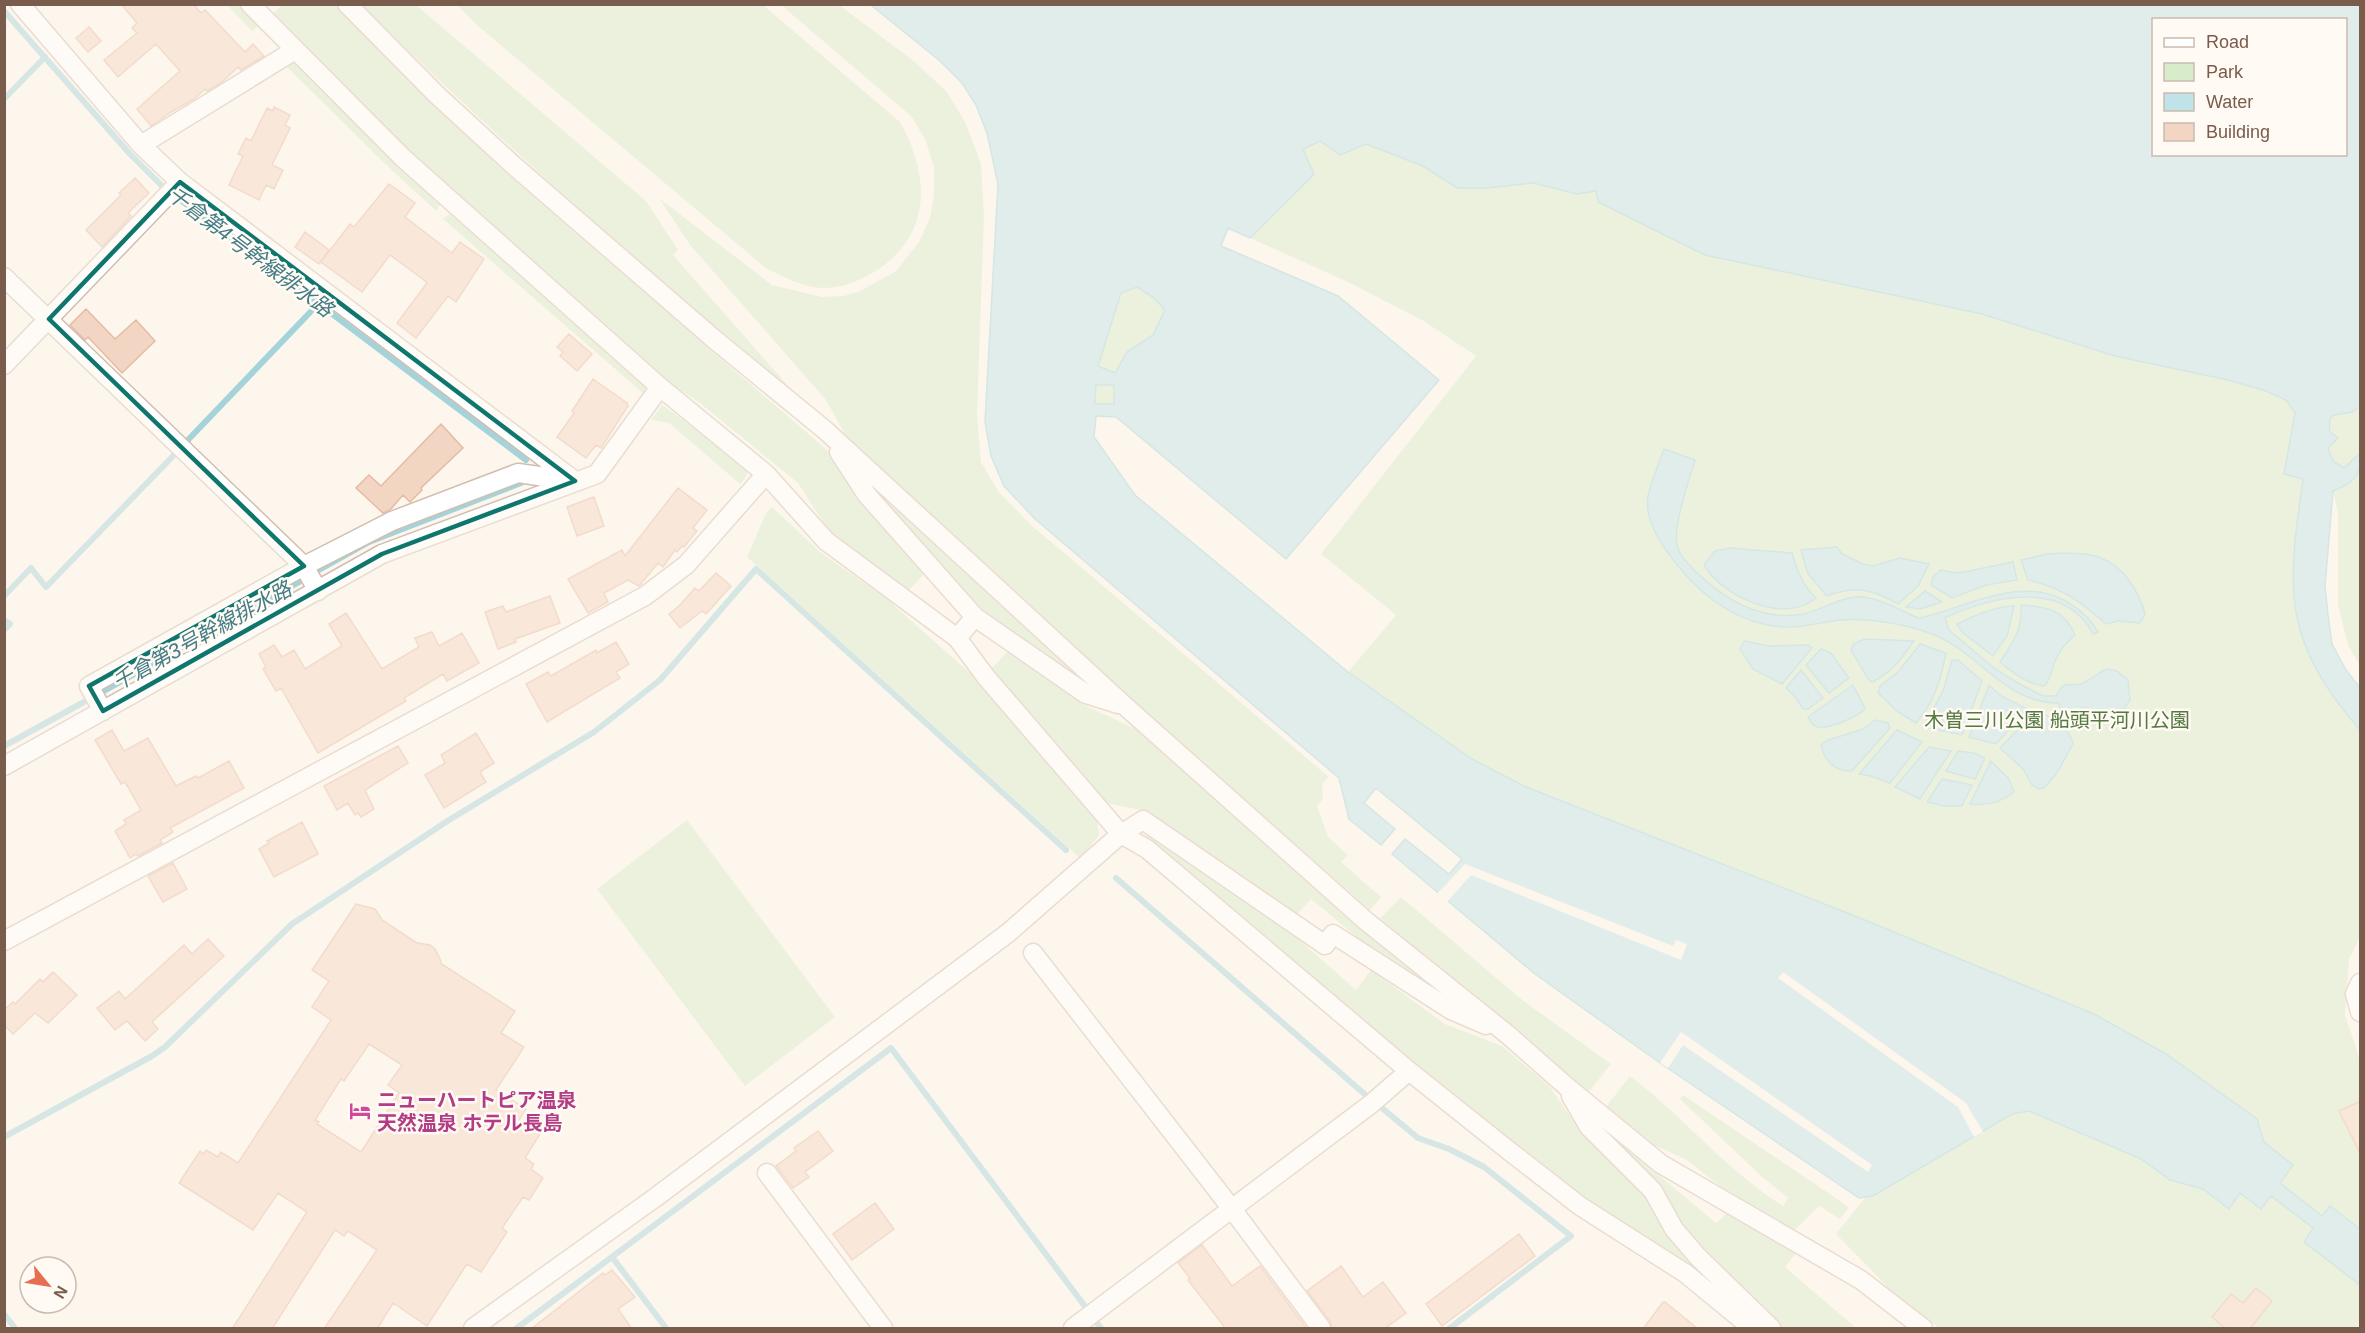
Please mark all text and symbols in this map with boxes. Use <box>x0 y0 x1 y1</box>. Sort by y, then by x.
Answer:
legend <box>2152 18 2347 156</box>
text: Road <box>2206 32 2249 52</box>
text: Park <box>2206 62 2244 82</box>
text: Water <box>2206 92 2253 112</box>
text: Building <box>2206 122 2270 142</box>
water label: 千倉第4号幹線排水路 <box>163 182 339 322</box>
water label: 千倉第3号幹線排水路 <box>108 576 297 694</box>
park label: 木曽三川公園 船頭平河川公園 <box>1924 709 2190 731</box>
place label: ニューハートピア温泉 天然温泉 ホテル長島 <box>377 1089 577 1134</box>
hotel icon: ニューハートピア温泉 天然温泉 ホテル長島 <box>348 1099 372 1123</box>
north arrow <box>18 1255 78 1315</box>
text: N <box>50 1283 71 1302</box>

